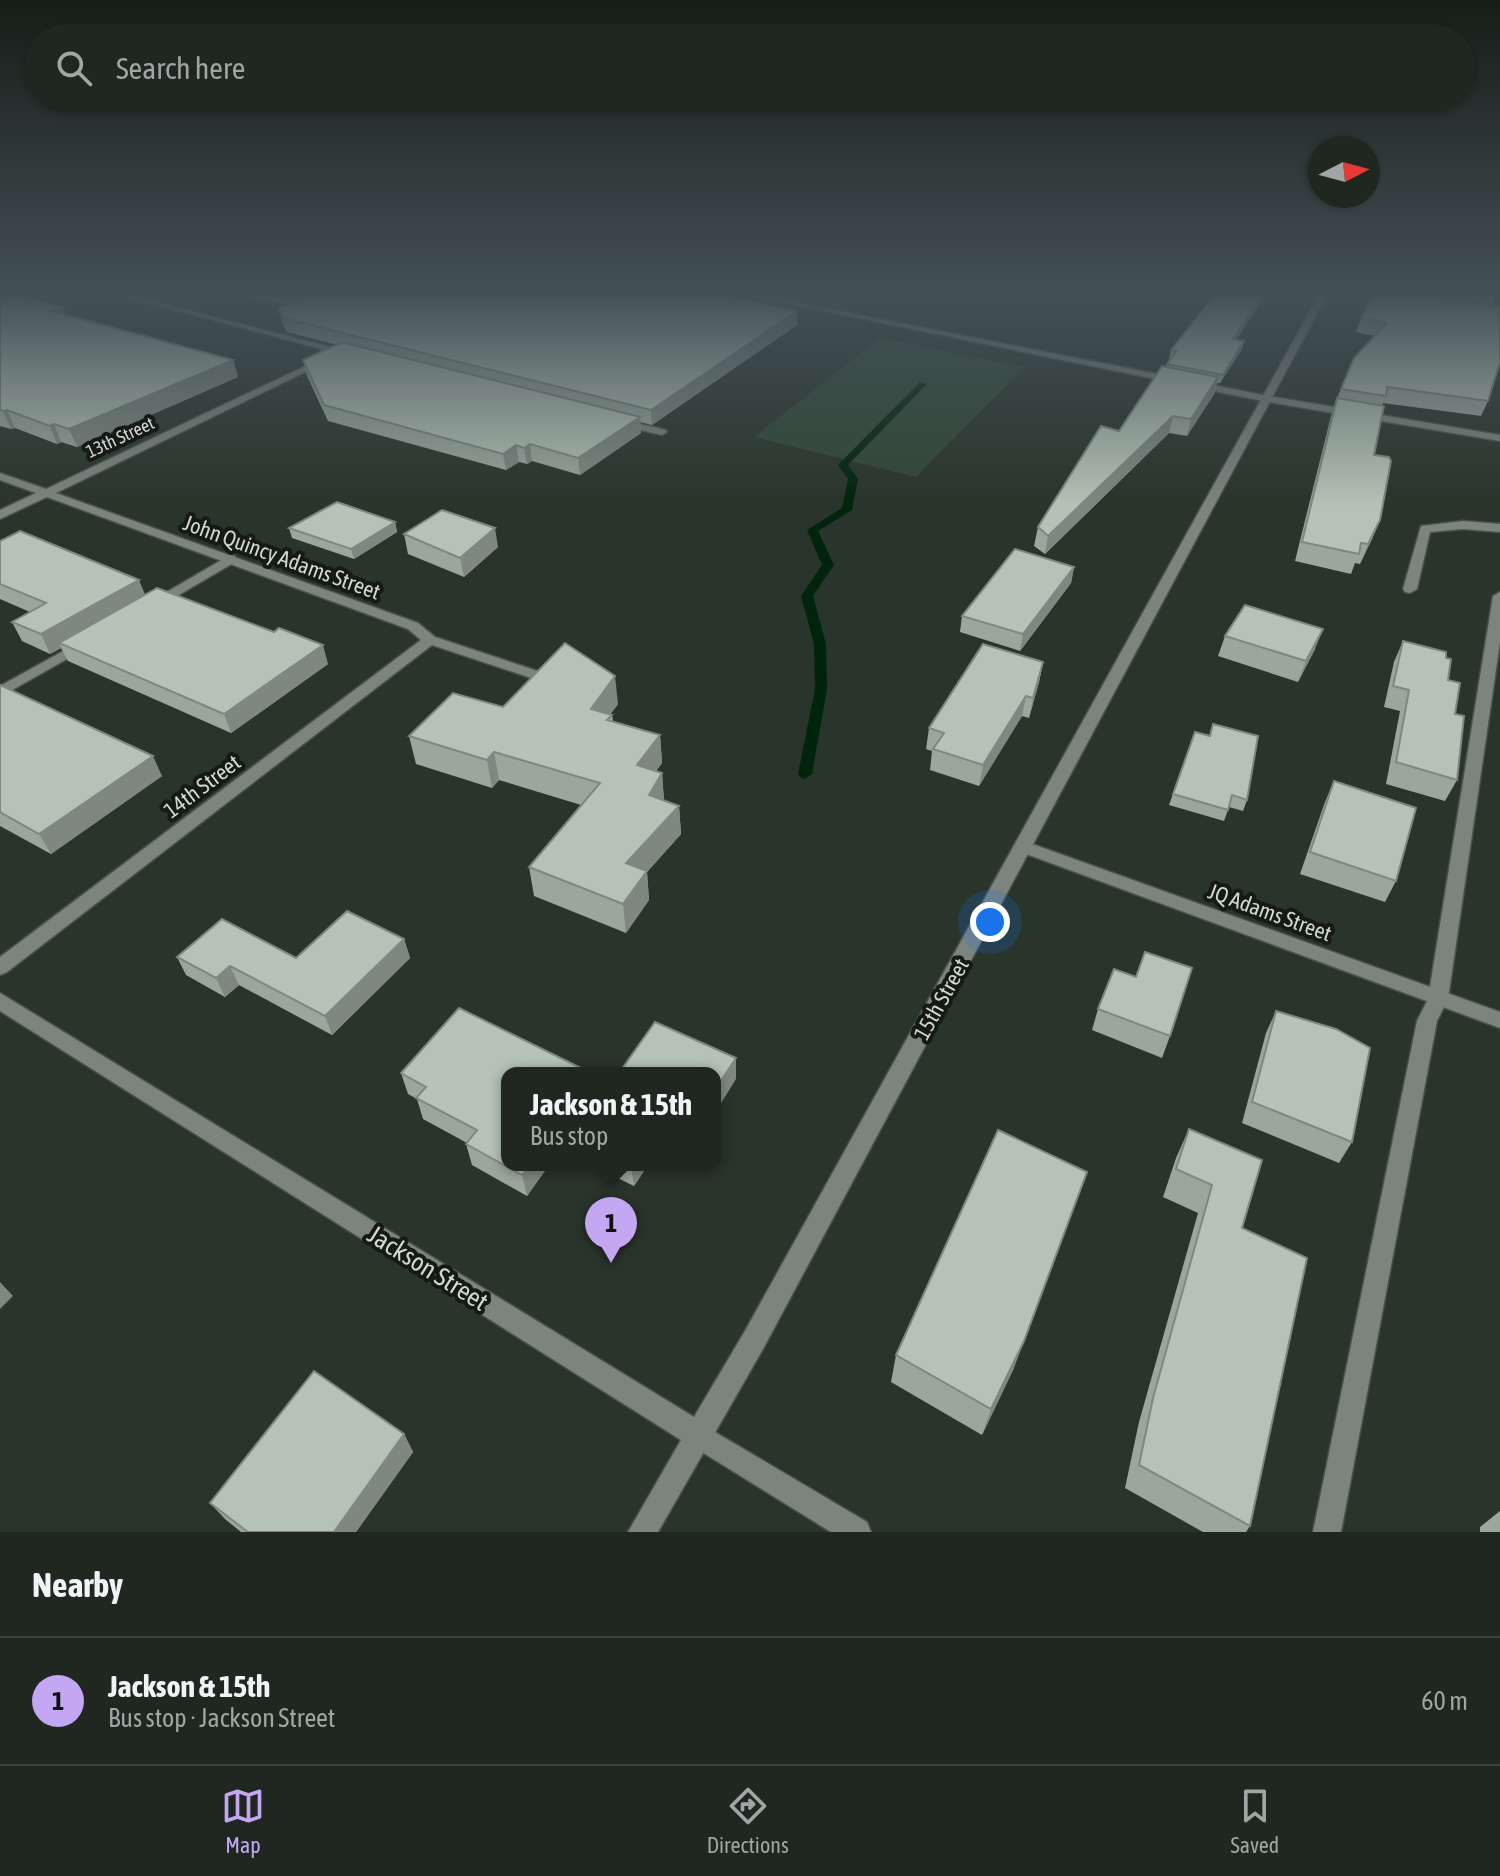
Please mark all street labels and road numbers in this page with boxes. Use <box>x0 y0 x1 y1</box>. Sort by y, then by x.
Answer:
street label: 13th Street <box>83 412 157 462</box>
street label: John Quincy Adams Street <box>180 509 384 605</box>
street label: 14th Street <box>159 749 245 823</box>
street label: JQ Adams Street <box>1205 878 1335 946</box>
street label: 15th Street <box>908 954 974 1044</box>
street label: Jackson Street <box>362 1219 494 1317</box>

